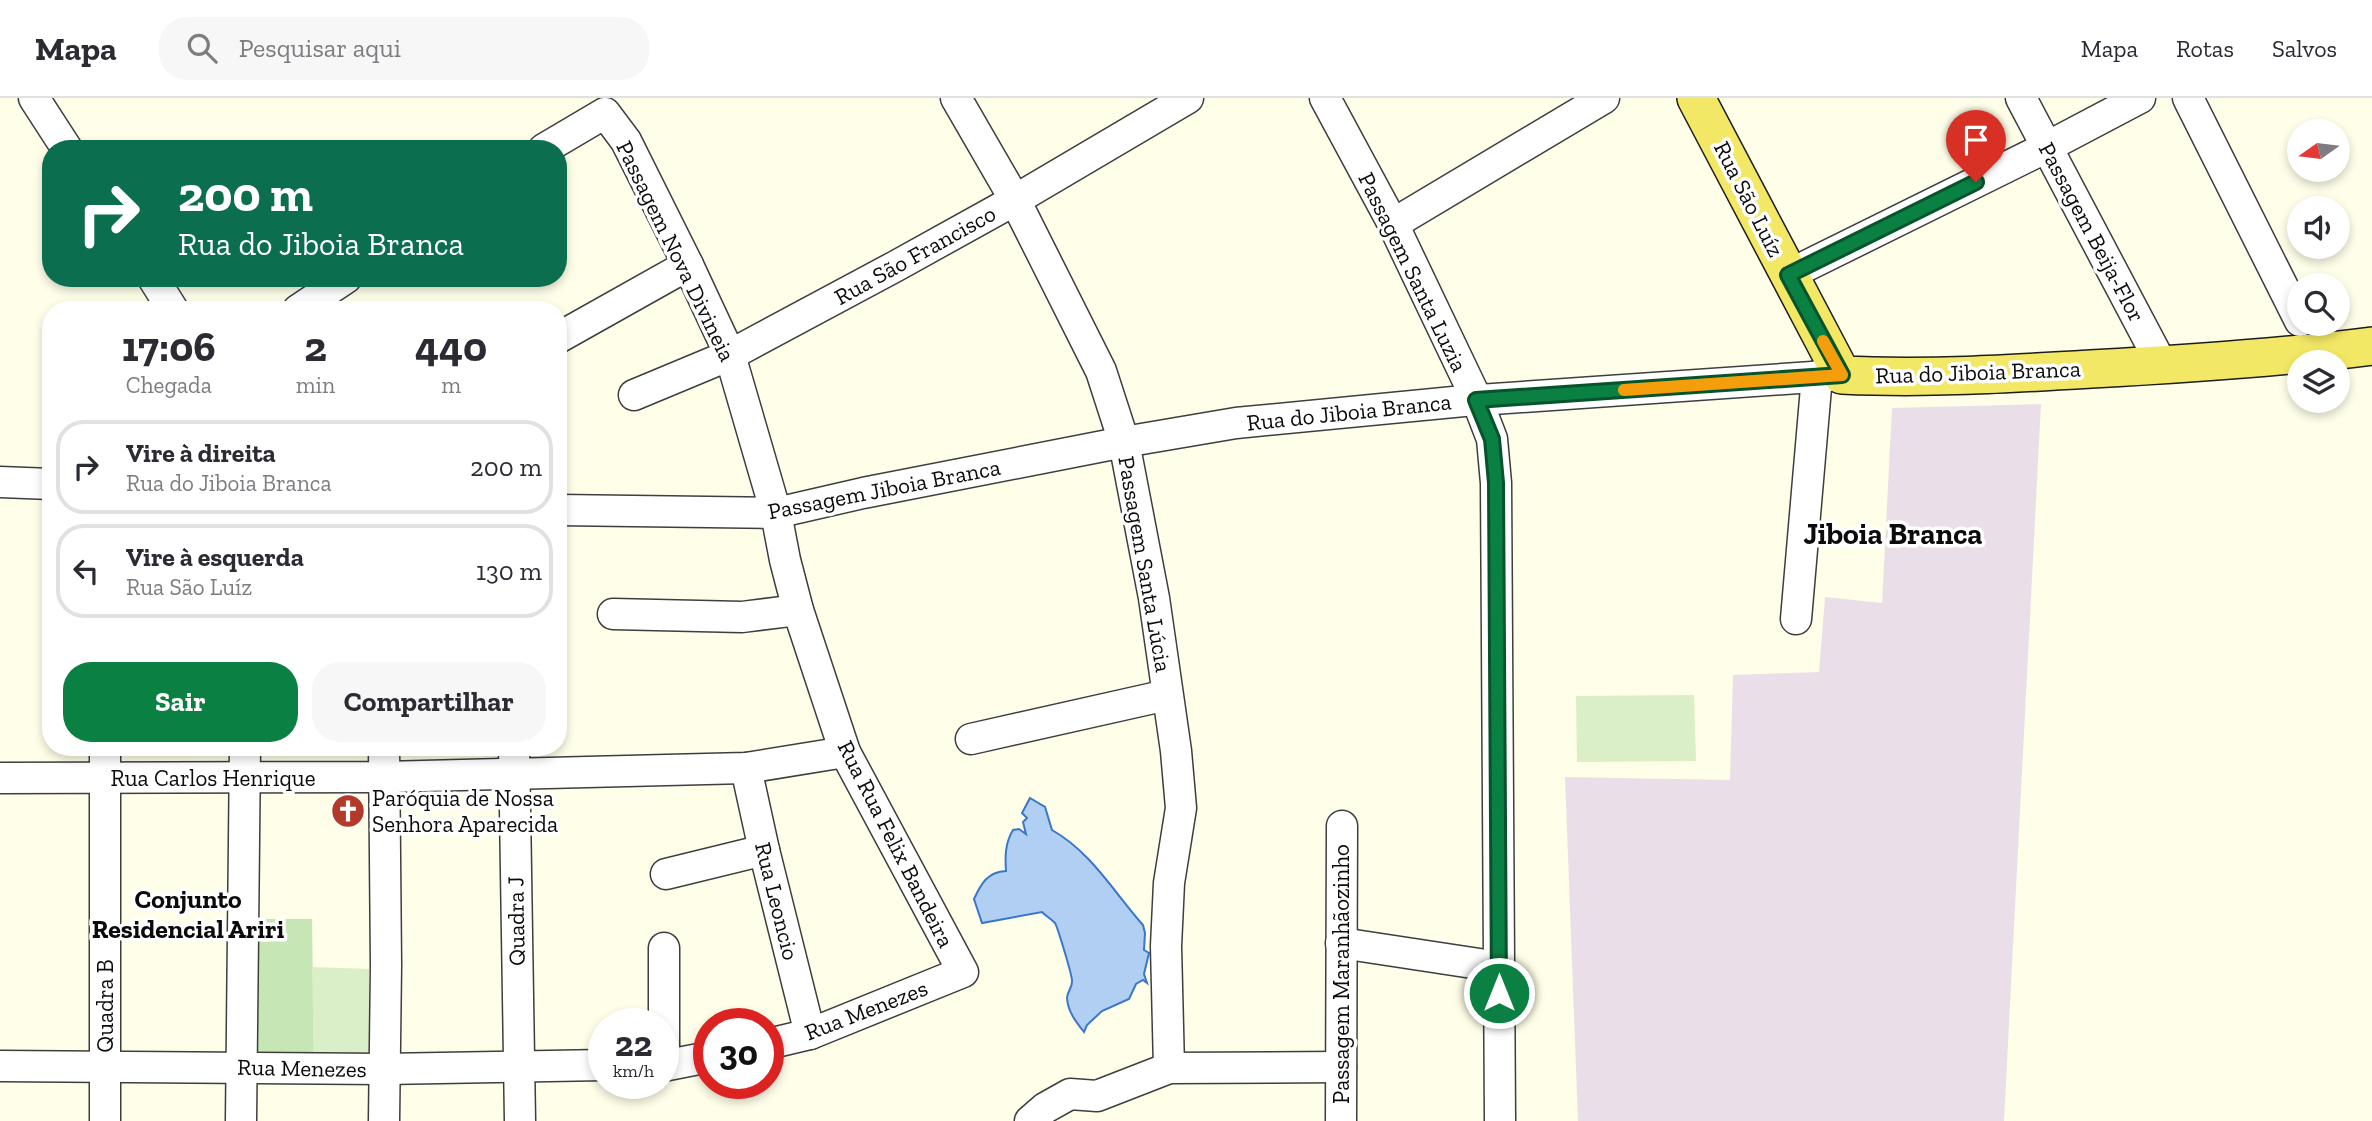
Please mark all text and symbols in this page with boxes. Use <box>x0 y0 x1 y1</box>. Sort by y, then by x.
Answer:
search box <box>159 17 649 80</box>
text: Mapa <box>35 29 117 68</box>
icon: search <box>183 29 221 67</box>
text: Pesquisar aqui <box>239 32 401 64</box>
text: Mapa <box>2081 34 2138 63</box>
text: Rotas <box>2176 34 2234 63</box>
text: Salvos <box>2272 34 2337 63</box>
pin <box>1946 110 2006 182</box>
north arrow <box>2287 119 2350 182</box>
map controls <box>2287 119 2350 413</box>
icon: arrive <box>1957 121 1995 159</box>
street label: Passagem Nova Divineia <box>610 136 742 366</box>
street label: Rua São Luíz <box>1708 136 1790 262</box>
street label: Passagem Beija-Flor <box>2033 137 2151 327</box>
text: 200 m <box>178 165 313 224</box>
icon: right <box>63 168 154 259</box>
street label: Passagem Santa Luzia <box>1352 168 1474 376</box>
button: sound <box>2287 196 2350 259</box>
street label: Rua São Francisco <box>829 199 1001 311</box>
text: Rua do Jiboia Branca <box>178 225 464 263</box>
button: search <box>2287 273 2350 336</box>
text: 17:06 <box>122 321 216 372</box>
text: 2 <box>304 321 327 372</box>
text: 440 <box>415 321 487 372</box>
button: layers <box>2287 350 2350 413</box>
street label: Rua do Jiboia Branca <box>1875 354 2081 390</box>
text: Chegada <box>126 371 212 399</box>
text: min <box>296 371 335 399</box>
text: m <box>441 371 461 399</box>
street label: Rua do Jiboia Branca <box>1245 387 1453 437</box>
text: Vire à direita <box>126 437 276 469</box>
icon: right <box>67 448 105 486</box>
text: 200 m <box>470 451 542 483</box>
street label: Passagem Jiboia Branca <box>765 453 1003 525</box>
street label: Passagem Santa Lúcia <box>1112 454 1178 674</box>
text: Rua do Jiboia Branca <box>126 469 332 497</box>
district label: Jiboia Branca <box>1803 516 1983 552</box>
text: Vire à esquerda <box>126 541 304 573</box>
icon: left <box>67 552 105 590</box>
text: 130 m <box>476 555 542 587</box>
text: Rua São Luíz <box>126 573 252 601</box>
button: Sair <box>63 662 298 742</box>
button: Compartilhar <box>312 662 546 742</box>
street label: Rua Rua Felix Bandeira <box>832 736 960 952</box>
street label: Rua Carlos Henrique <box>110 764 316 792</box>
place label: Paróquia de Nossa Senhora Aparecida <box>372 784 558 838</box>
church icon: Paróquia de Nossa Senhora Aparecida <box>329 792 367 830</box>
street label: Rua Leoncio <box>749 839 805 963</box>
street label: Passagem Maranhãozinho <box>1327 844 1355 1104</box>
street label: Quadra J <box>501 876 531 966</box>
district label: Conjunto Residencial Ariri <box>92 883 284 945</box>
position arrow <box>1462 956 1536 1030</box>
street label: Quadra B <box>91 959 119 1053</box>
street label: Rua Menezes <box>801 974 931 1046</box>
speed limit sign: 30 <box>693 1008 784 1099</box>
text: 22 <box>615 1023 652 1065</box>
street label: Rua Menezes <box>237 1053 367 1083</box>
text: km/h <box>613 1060 654 1082</box>

